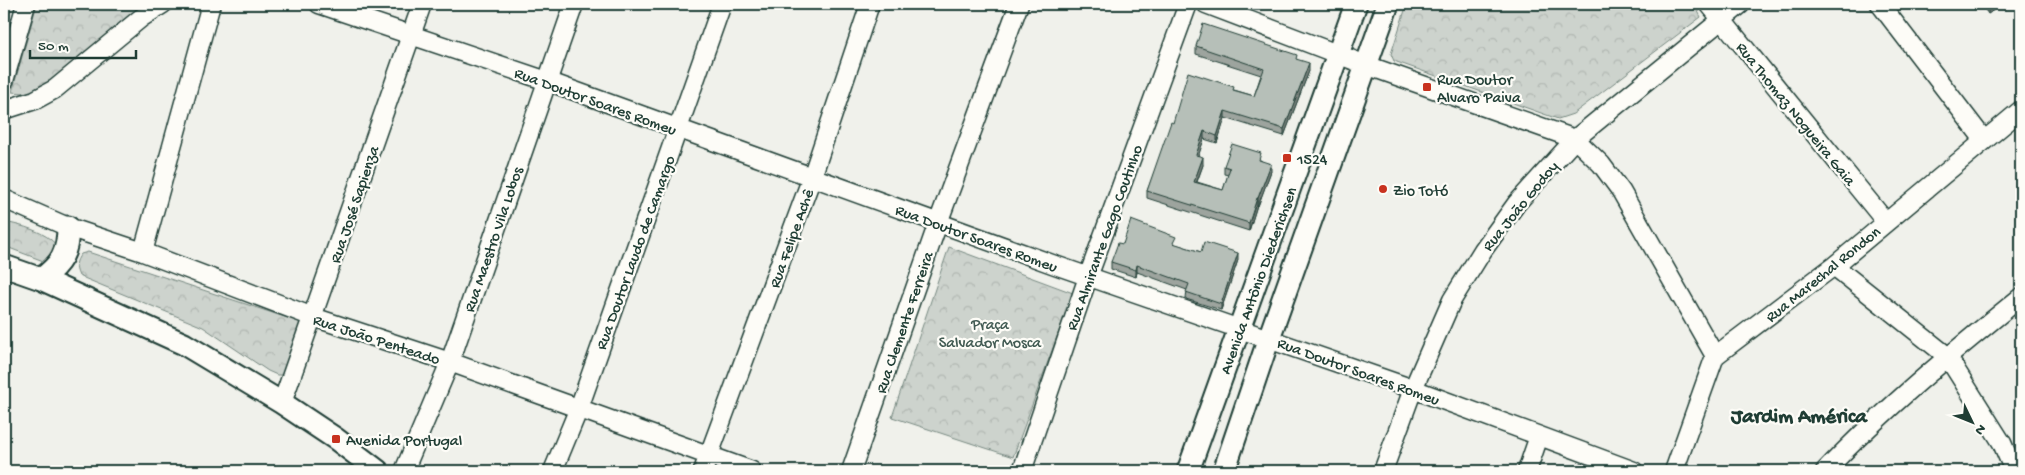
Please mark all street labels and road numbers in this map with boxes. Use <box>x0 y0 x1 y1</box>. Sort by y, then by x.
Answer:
street label: Rua Thomaz Nogueira Gaia <box>1730 39 1859 192</box>
street label: Rua Doutor Soares Romeu <box>511 65 679 142</box>
street label: Rua José Sapienza <box>327 143 386 266</box>
street label: Rua Almirante Gago Coutinho <box>1064 143 1149 334</box>
street label: Rua Doutor Laudo de Camargo <box>593 154 681 353</box>
street label: Rua João Godoy <box>1480 158 1564 256</box>
street label: Rua Maestro Vila Lobos <box>462 164 529 315</box>
street label: Avenida Antônio Diederichsen <box>1218 185 1303 377</box>
street label: Rua Felipe Achê <box>767 187 820 291</box>
street label: Rua Doutor Soares Romeu <box>892 202 1060 279</box>
street label: Rua Marechal Rondon <box>1763 223 1886 328</box>
street label: Rua Clemente Ferreira <box>873 249 940 397</box>
street label: Rua João Penteado <box>310 312 442 371</box>
street label: Rua Doutor Soares Romeu <box>1274 335 1442 412</box>

